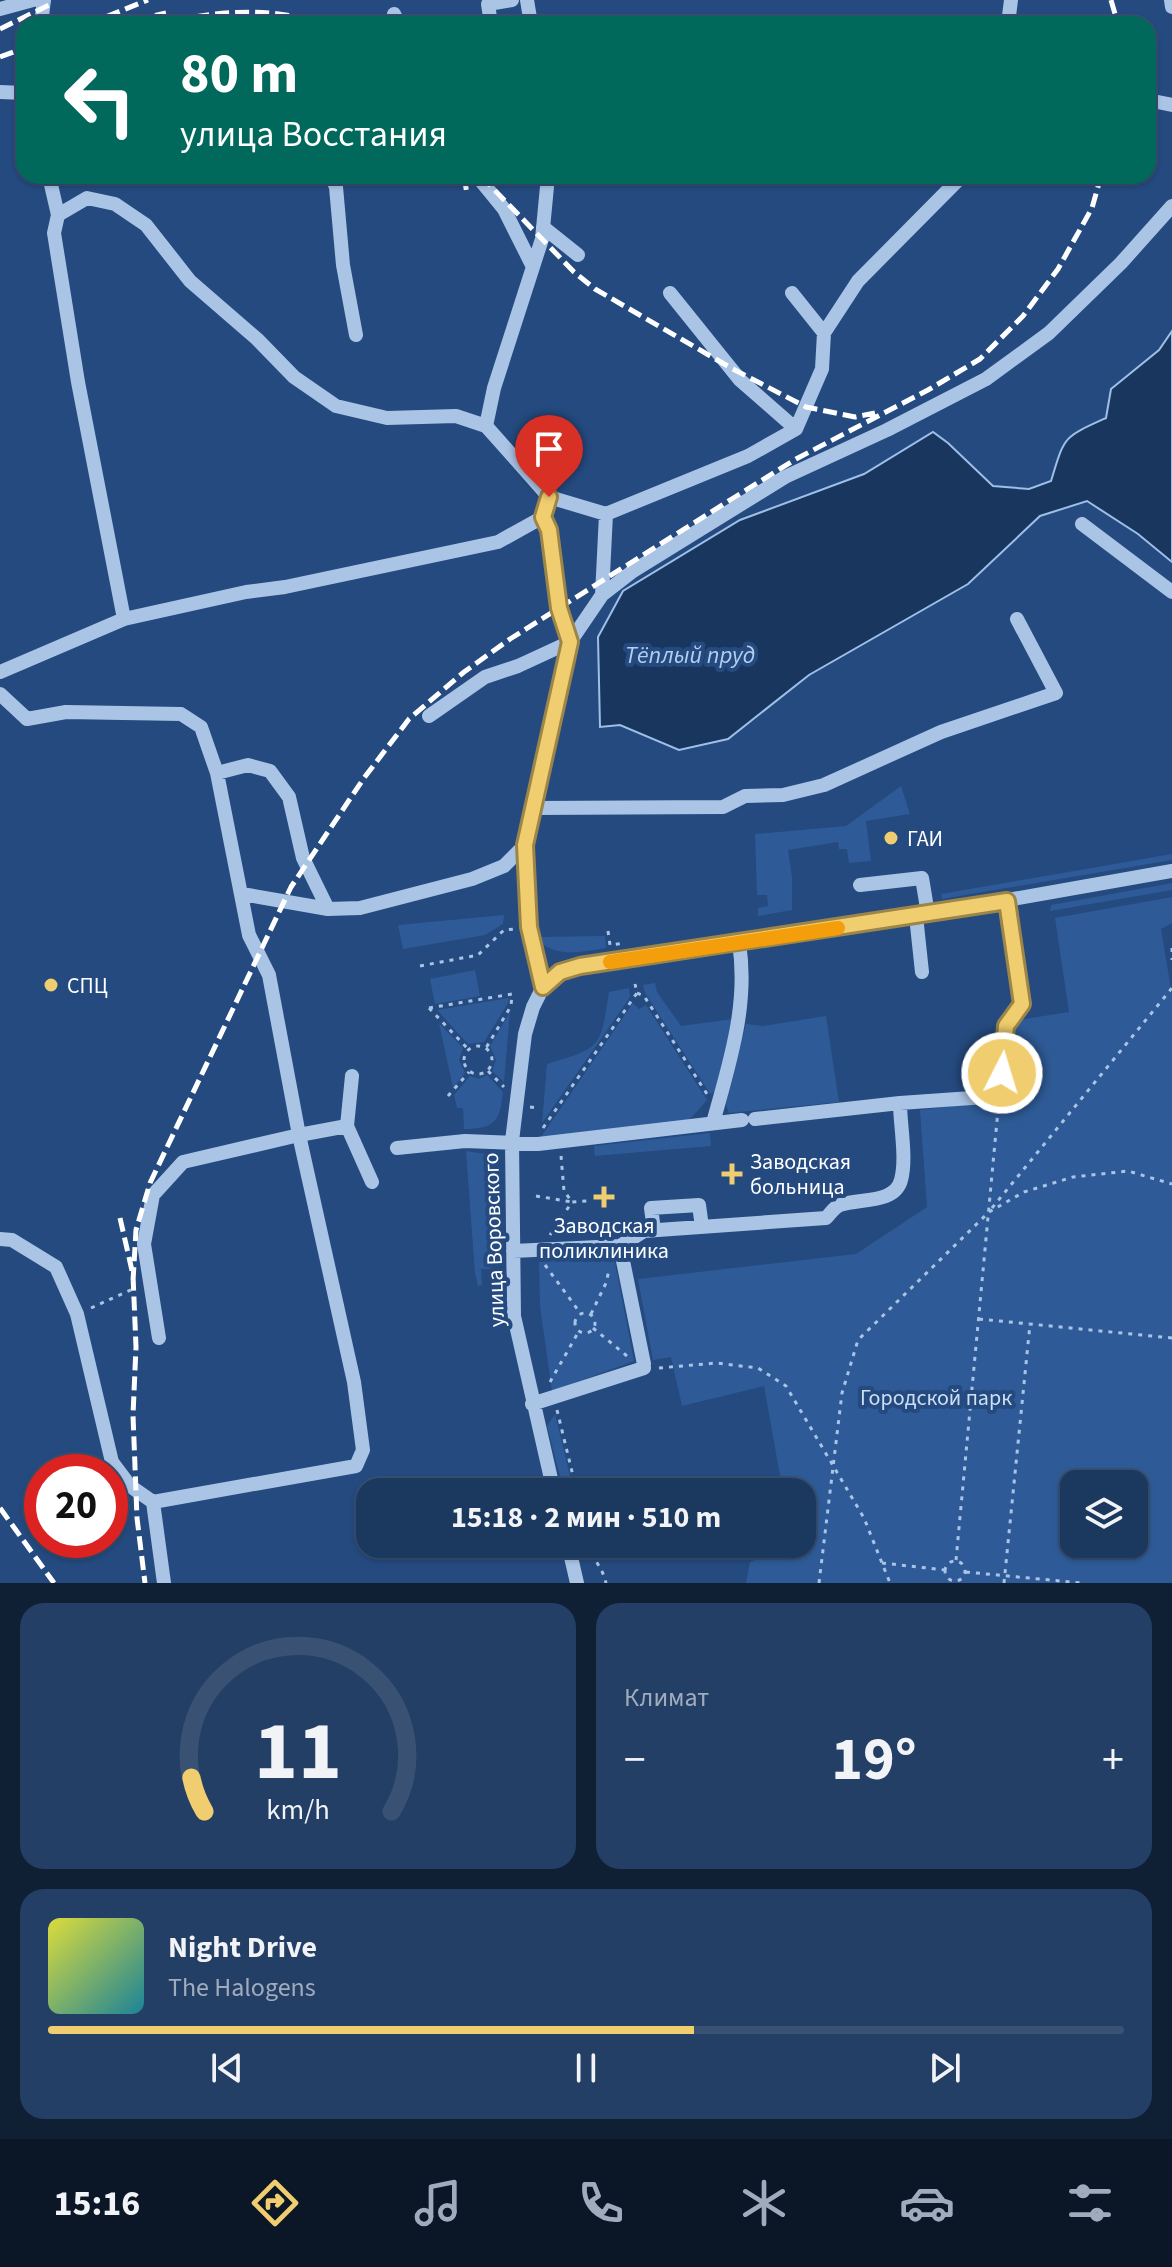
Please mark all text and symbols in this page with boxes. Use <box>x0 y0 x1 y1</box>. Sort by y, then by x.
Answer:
text: 80 m <box>180 35 298 114</box>
icon: left <box>48 48 152 152</box>
text: улица Восстания <box>180 109 447 160</box>
pin <box>515 415 583 497</box>
icon: arrive <box>527 427 571 471</box>
water label: Тёплый пруд <box>625 638 755 673</box>
place label: ГАИ <box>907 823 943 855</box>
marker: ГАИ <box>882 829 900 847</box>
place label: СПЦ <box>67 970 108 1002</box>
marker: СПЦ <box>42 976 60 994</box>
position arrow <box>960 1031 1044 1115</box>
place label: Заводская больница <box>750 1146 851 1203</box>
street label: улица Воровского <box>475 1152 513 1328</box>
marker: Заводская больница <box>721 1163 743 1185</box>
marker: Заводская поликлиника <box>593 1186 615 1208</box>
place label: Заводская поликлиника <box>539 1210 669 1267</box>
park label: Городской парк <box>860 1382 1012 1414</box>
speed limit sign: 20 <box>24 1454 128 1558</box>
map controls <box>1060 1470 1148 1558</box>
button: layers <box>1060 1470 1148 1558</box>
text: 15:18 · 2 мин · 510 m <box>451 1496 721 1539</box>
text: Климат <box>624 1679 709 1716</box>
text: 11 <box>254 1693 342 1811</box>
text: 19° <box>831 1718 917 1803</box>
text: − <box>624 1729 646 1792</box>
text: + <box>1102 1729 1124 1792</box>
text: km/h <box>266 1790 330 1830</box>
text: Night Drive <box>168 1926 317 1969</box>
text: The Halogens <box>168 1969 316 2006</box>
icon: previous <box>205 2046 249 2090</box>
icon: pause <box>564 2046 608 2090</box>
icon: next <box>923 2046 967 2090</box>
icon: directions <box>247 2175 303 2231</box>
icon: music <box>410 2175 466 2231</box>
icon: phone <box>573 2175 629 2231</box>
icon: climate <box>736 2175 792 2231</box>
icon: car <box>899 2175 955 2231</box>
icon: filters <box>1062 2175 1118 2231</box>
text: 15:16 <box>54 2178 140 2229</box>

